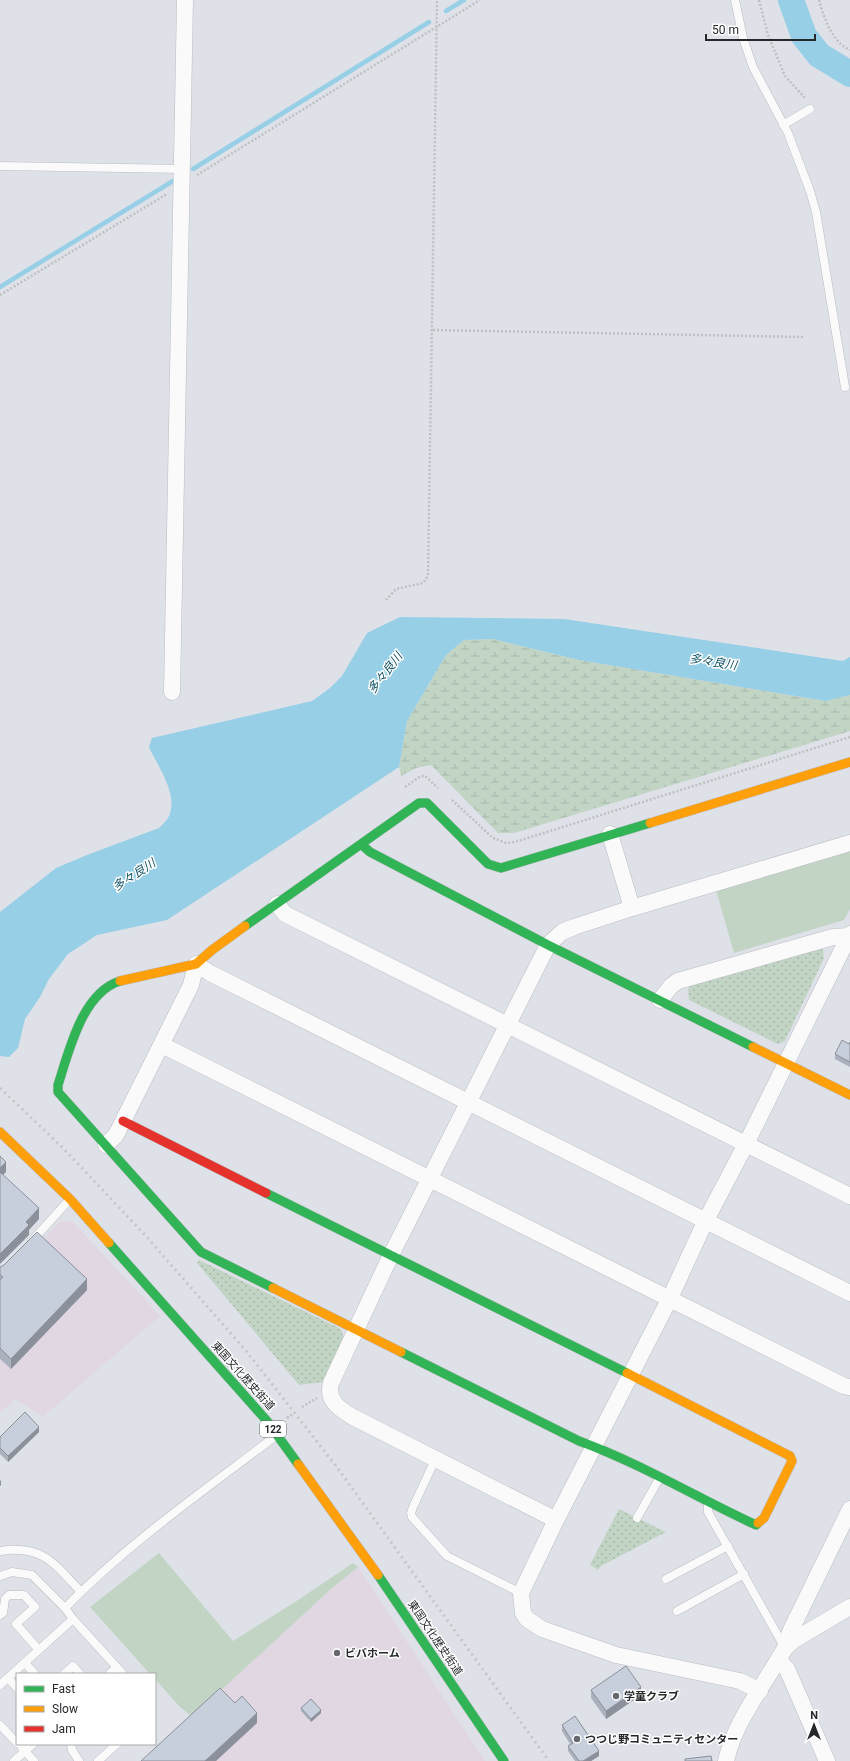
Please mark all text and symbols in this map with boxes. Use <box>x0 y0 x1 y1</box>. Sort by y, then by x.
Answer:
scale bar <box>706 16 815 42</box>
text: 50 m <box>712 23 739 37</box>
water label: 多々良川 <box>365 648 407 696</box>
water label: 多々良川 <box>688 651 740 673</box>
water label: 多々良川 <box>110 855 160 894</box>
street label: 東国文化歴史街道 <box>209 1339 277 1413</box>
road number: 122 <box>260 1421 286 1437</box>
street label: 東国文化歴史街道 <box>405 1598 465 1678</box>
place label: ビバホーム <box>345 1647 400 1660</box>
marker: ビバホーム <box>332 1648 342 1658</box>
legend <box>16 1673 156 1745</box>
text: Fast <box>52 1682 75 1696</box>
place label: 学童クラブ <box>624 1690 679 1703</box>
marker: 学童クラブ <box>611 1691 621 1701</box>
text: Slow <box>52 1702 78 1716</box>
north arrow <box>794 1705 834 1745</box>
text: N <box>810 1709 818 1722</box>
text: Jam <box>52 1722 76 1736</box>
place label: つつじ野コミュニティセンター <box>585 1733 738 1746</box>
marker: つつじ野コミュニティセンター <box>572 1734 582 1744</box>

